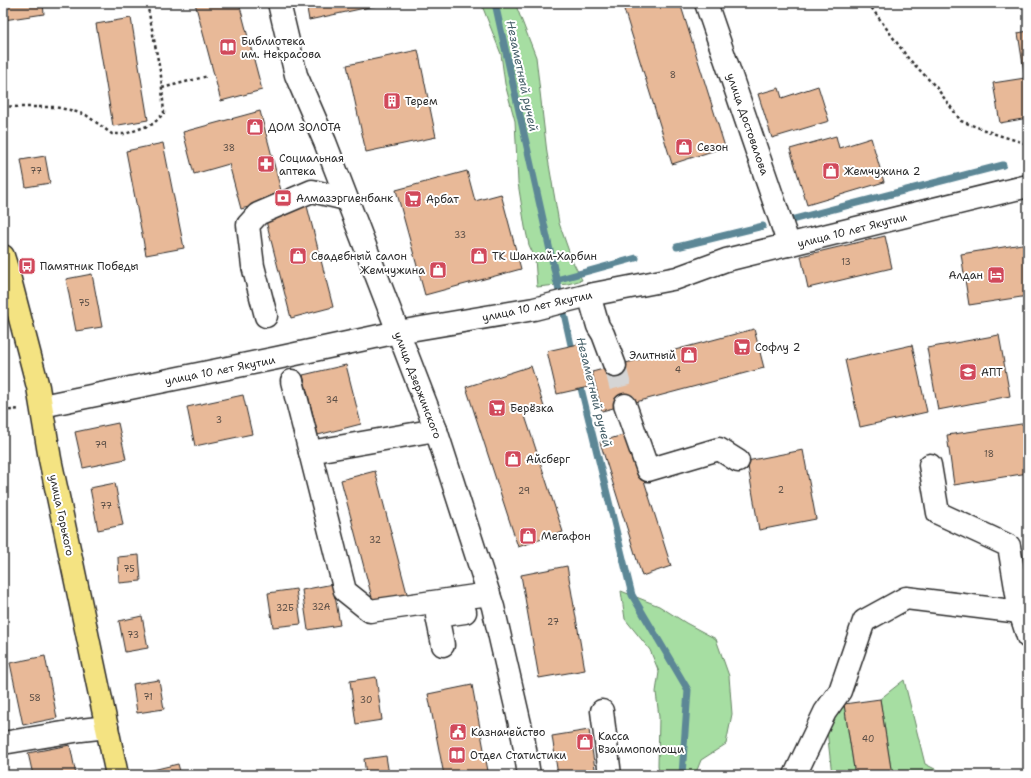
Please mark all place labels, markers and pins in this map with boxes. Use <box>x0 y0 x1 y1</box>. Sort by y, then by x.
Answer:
place label: Библиотека им. Некрасова <box>241 34 321 62</box>
library icon: Библиотека им. Некрасова <box>218 37 238 57</box>
building icon: Терем <box>382 91 402 111</box>
place label: Терем <box>405 94 438 109</box>
shop icon: ДОМ ЗОЛОТА <box>245 117 265 137</box>
place label: ДОМ ЗОЛОТА <box>268 120 341 135</box>
shop icon: Сезон <box>674 137 694 157</box>
place label: Сезон <box>697 140 728 155</box>
place label: Социальная аптека <box>279 151 344 179</box>
pharmacy icon: Социальная аптека <box>256 154 276 174</box>
shop icon: Жемчужина 2 <box>821 161 841 181</box>
place label: Жемчужина 2 <box>844 164 920 179</box>
bank icon: Алмазэргиенбанк <box>273 188 293 208</box>
supermarket icon: Арбат <box>403 189 423 209</box>
place label: Алмазэргиенбанк <box>296 191 393 206</box>
place label: Арбат <box>426 192 459 207</box>
shop icon: Свадебный салон <box>288 246 308 266</box>
shop icon: ТК Шанхай-Харбин <box>469 246 489 266</box>
place label: Свадебный салон <box>311 249 407 264</box>
place label: ТК Шанхай-Харбин <box>492 249 597 264</box>
bus stop icon: Памятник Победы <box>17 256 37 276</box>
place label: Памятник Победы <box>40 259 139 274</box>
shop icon: Жемчужина <box>428 260 448 280</box>
place label: Жемчужина <box>360 263 425 278</box>
hotel icon: Алдан <box>986 265 1006 285</box>
place label: Алдан <box>949 268 983 283</box>
supermarket icon: Софлу 2 <box>732 337 752 357</box>
place label: Софлу 2 <box>755 340 800 355</box>
shop icon: Элитный <box>679 345 699 365</box>
place label: Элитный <box>629 348 676 363</box>
school or university icon: АПТ <box>958 362 978 382</box>
place label: АПТ <box>981 365 1003 380</box>
supermarket icon: Берёзка <box>487 398 507 418</box>
place label: Берёзка <box>510 401 554 416</box>
shop icon: Айсберг <box>503 449 523 469</box>
place label: Айсберг <box>526 452 570 467</box>
shop icon: Мегафон <box>518 526 538 546</box>
place label: Мегафон <box>541 529 591 544</box>
public building icon: Казначейство <box>448 722 468 742</box>
place label: Казначейство <box>471 725 546 740</box>
place label: Касса Взаимопомощи <box>598 729 684 757</box>
shop icon: Касса Взаимопомощи <box>575 732 595 752</box>
library icon: Отдел Статистики <box>447 745 467 765</box>
place label: Отдел Статистики <box>470 748 567 763</box>

